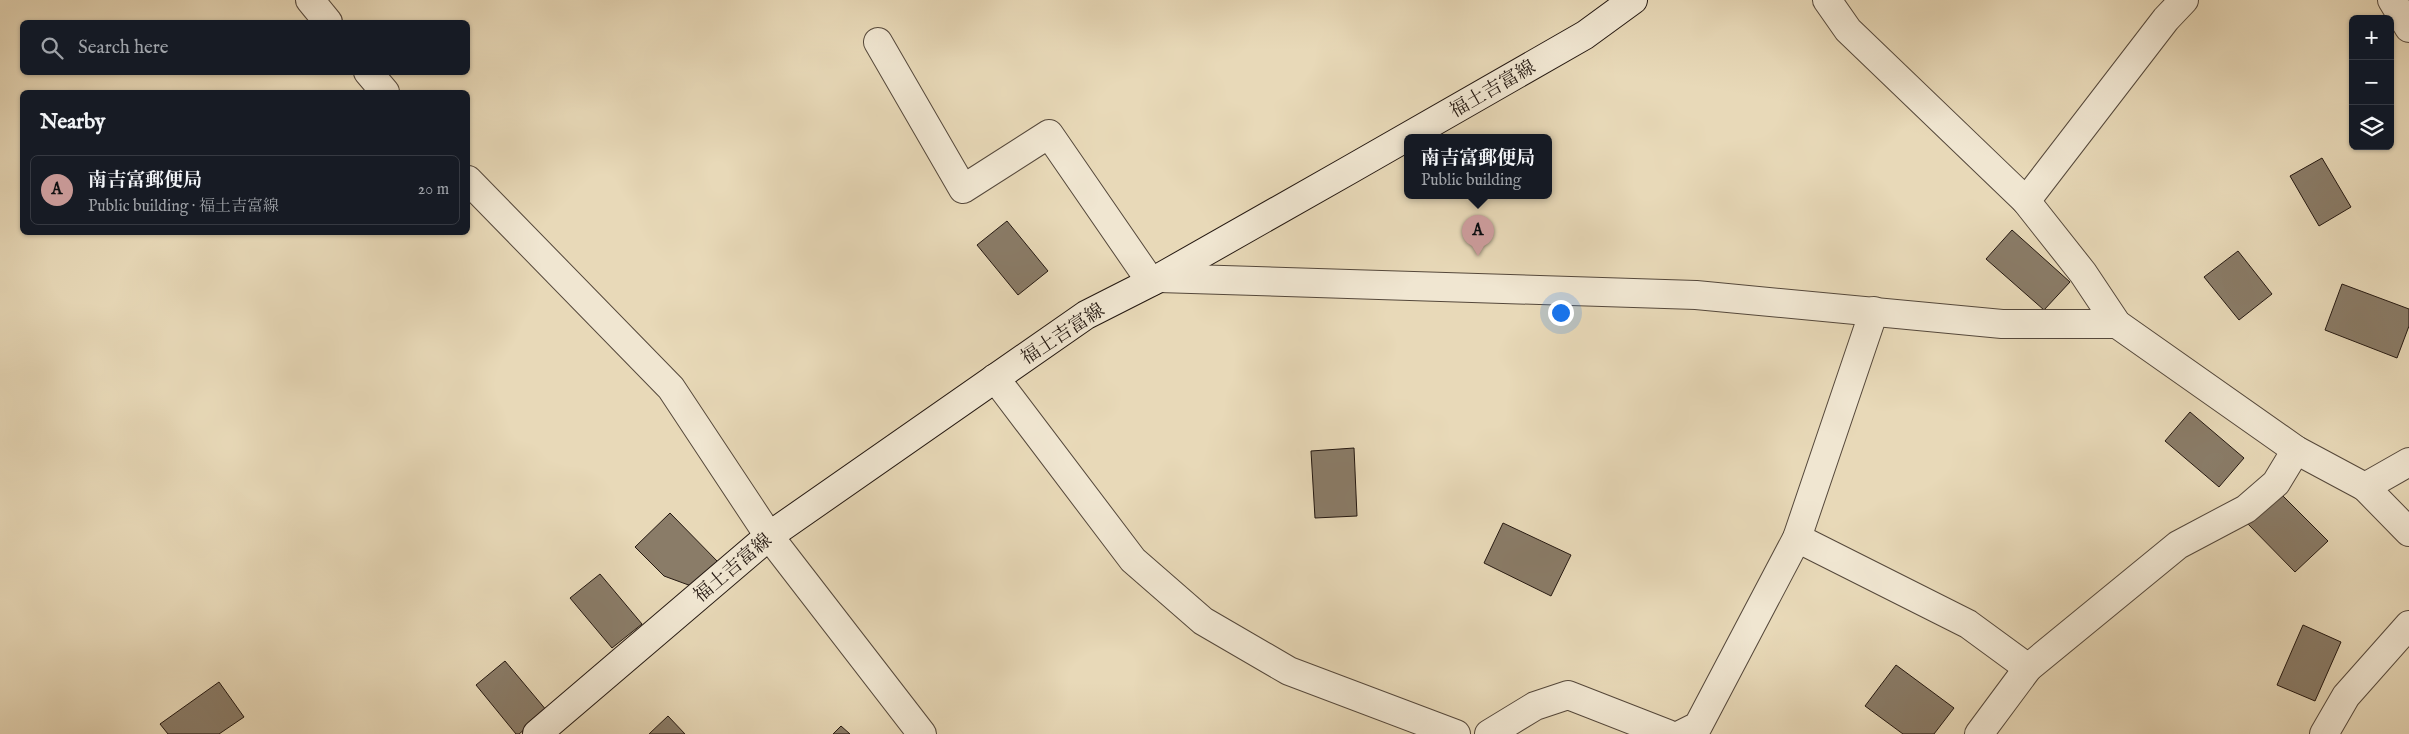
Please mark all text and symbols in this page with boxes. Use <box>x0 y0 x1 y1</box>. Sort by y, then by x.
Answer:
map controls <box>2349 15 2394 150</box>
button: + <box>2349 15 2394 60</box>
search box <box>20 20 470 75</box>
icon: search <box>38 34 66 62</box>
text: Search here <box>78 36 169 60</box>
street label: 福土吉富線 <box>1446 56 1540 124</box>
button: − <box>2349 60 2394 105</box>
button: layers <box>2349 105 2394 150</box>
text: Nearby <box>40 109 105 136</box>
popup <box>1404 134 1552 199</box>
text: 南吉富郵便局 <box>1421 147 1535 171</box>
text: 南吉富郵便局 <box>88 169 202 193</box>
text: Public building <box>1421 171 1521 191</box>
text: A <box>52 180 62 200</box>
text: 20 m <box>418 180 449 200</box>
text: Public building · 福土吉富線 <box>88 197 279 217</box>
pin: A <box>1462 215 1494 256</box>
street label: 福土吉富線 <box>1017 299 1109 371</box>
your location <box>1548 300 1574 326</box>
street label: 福土吉富線 <box>689 529 777 608</box>

